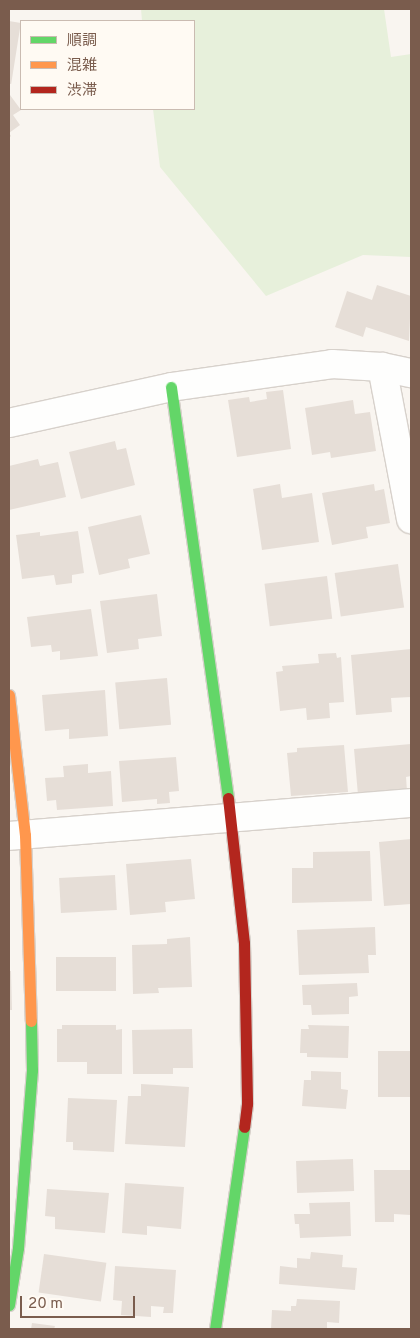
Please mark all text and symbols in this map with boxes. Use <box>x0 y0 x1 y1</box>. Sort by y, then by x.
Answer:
legend <box>20 20 195 110</box>
text: 順調 <box>67 32 97 51</box>
text: 混雑 <box>67 57 97 76</box>
text: 渋滞 <box>67 82 97 101</box>
scale bar <box>22 1286 138 1318</box>
text: 20 m <box>28 1295 63 1314</box>

